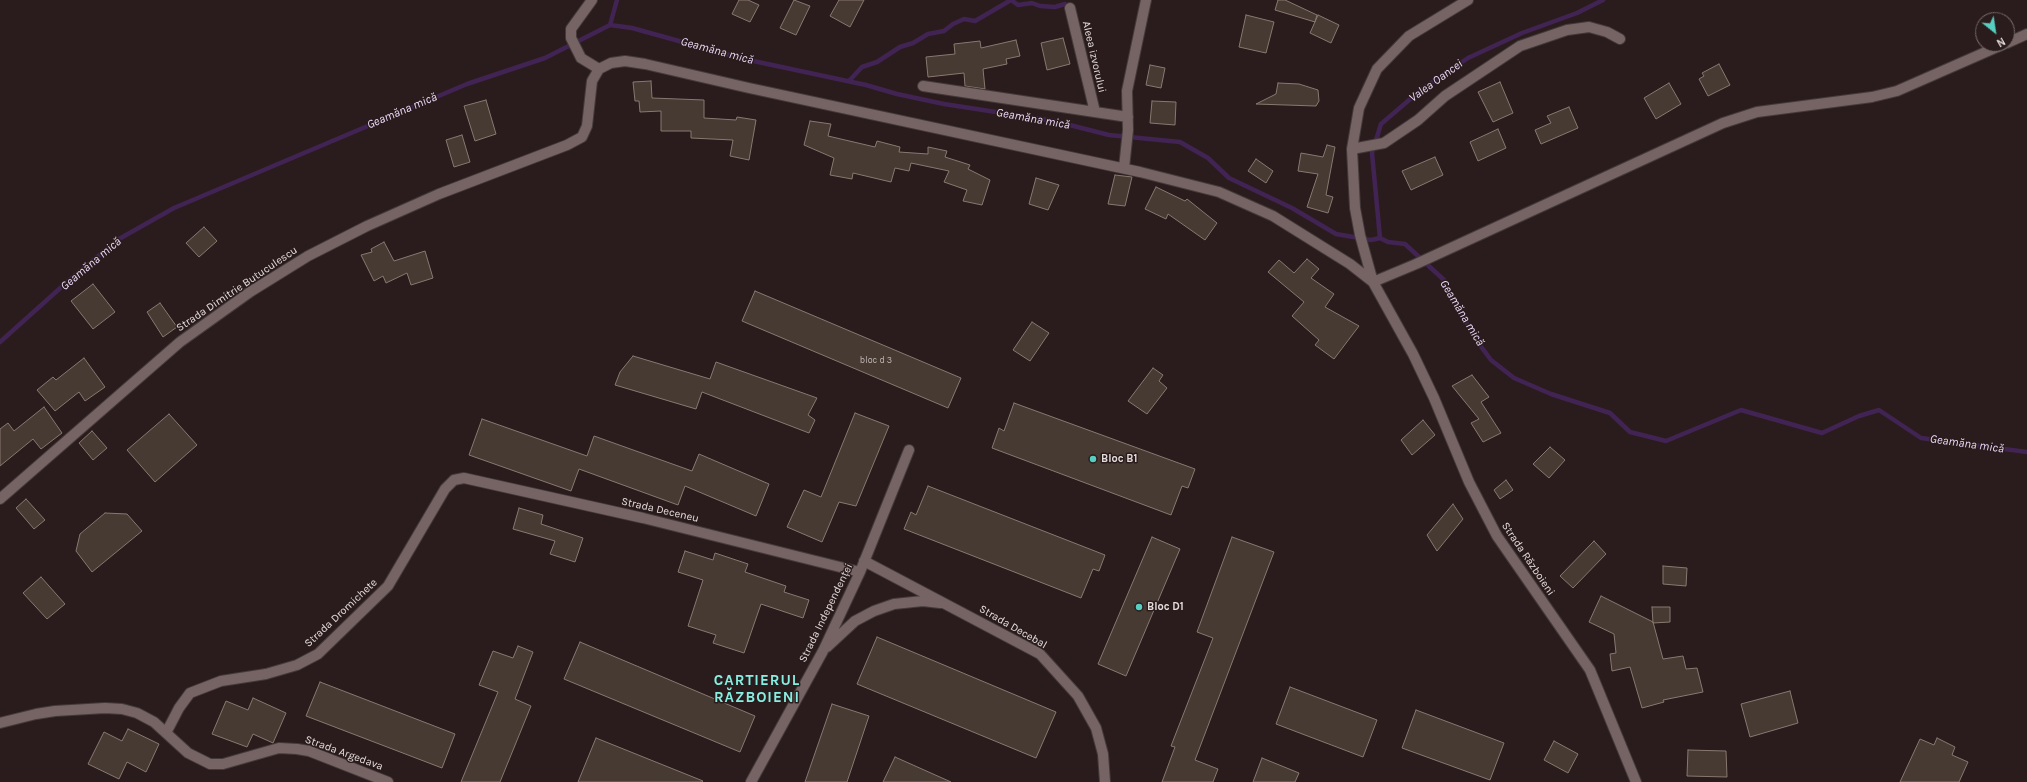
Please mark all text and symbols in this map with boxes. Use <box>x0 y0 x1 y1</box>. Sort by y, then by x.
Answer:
north arrow <box>1975 12 2015 52</box>
street label: Aleea izvorului <box>1079 20 1109 94</box>
water label: Geamăna mică <box>679 34 755 68</box>
text: N <box>1994 34 2007 50</box>
water label: Valea Oancei <box>1406 57 1466 105</box>
water label: Geamăna mică <box>365 90 439 132</box>
water label: Geamăna mică <box>995 105 1071 133</box>
water label: Geamăna mică <box>58 234 124 294</box>
street label: Strada Dimitrie Butuculescu <box>174 243 300 335</box>
water label: Geamăna mică <box>1437 277 1487 349</box>
house number: bloc d 3 <box>860 355 892 365</box>
water label: Geamăna mică <box>1929 432 2005 456</box>
place label: Bloc B1 <box>1101 452 1137 466</box>
marker: Bloc B1 <box>1088 454 1098 464</box>
street label: Strada Deceneu <box>620 495 700 525</box>
street label: Strada Războieni <box>1499 520 1557 598</box>
street label: Strada Independenței <box>796 561 856 665</box>
street label: Strada Dromichete <box>302 576 380 650</box>
place label: Bloc D1 <box>1147 600 1184 614</box>
street label: Strada Decebal <box>977 602 1049 652</box>
marker: Bloc D1 <box>1134 602 1144 612</box>
district label: CARTIERUL RĂZBOIENI <box>714 672 800 707</box>
street label: Strada Argedava <box>303 733 385 773</box>

